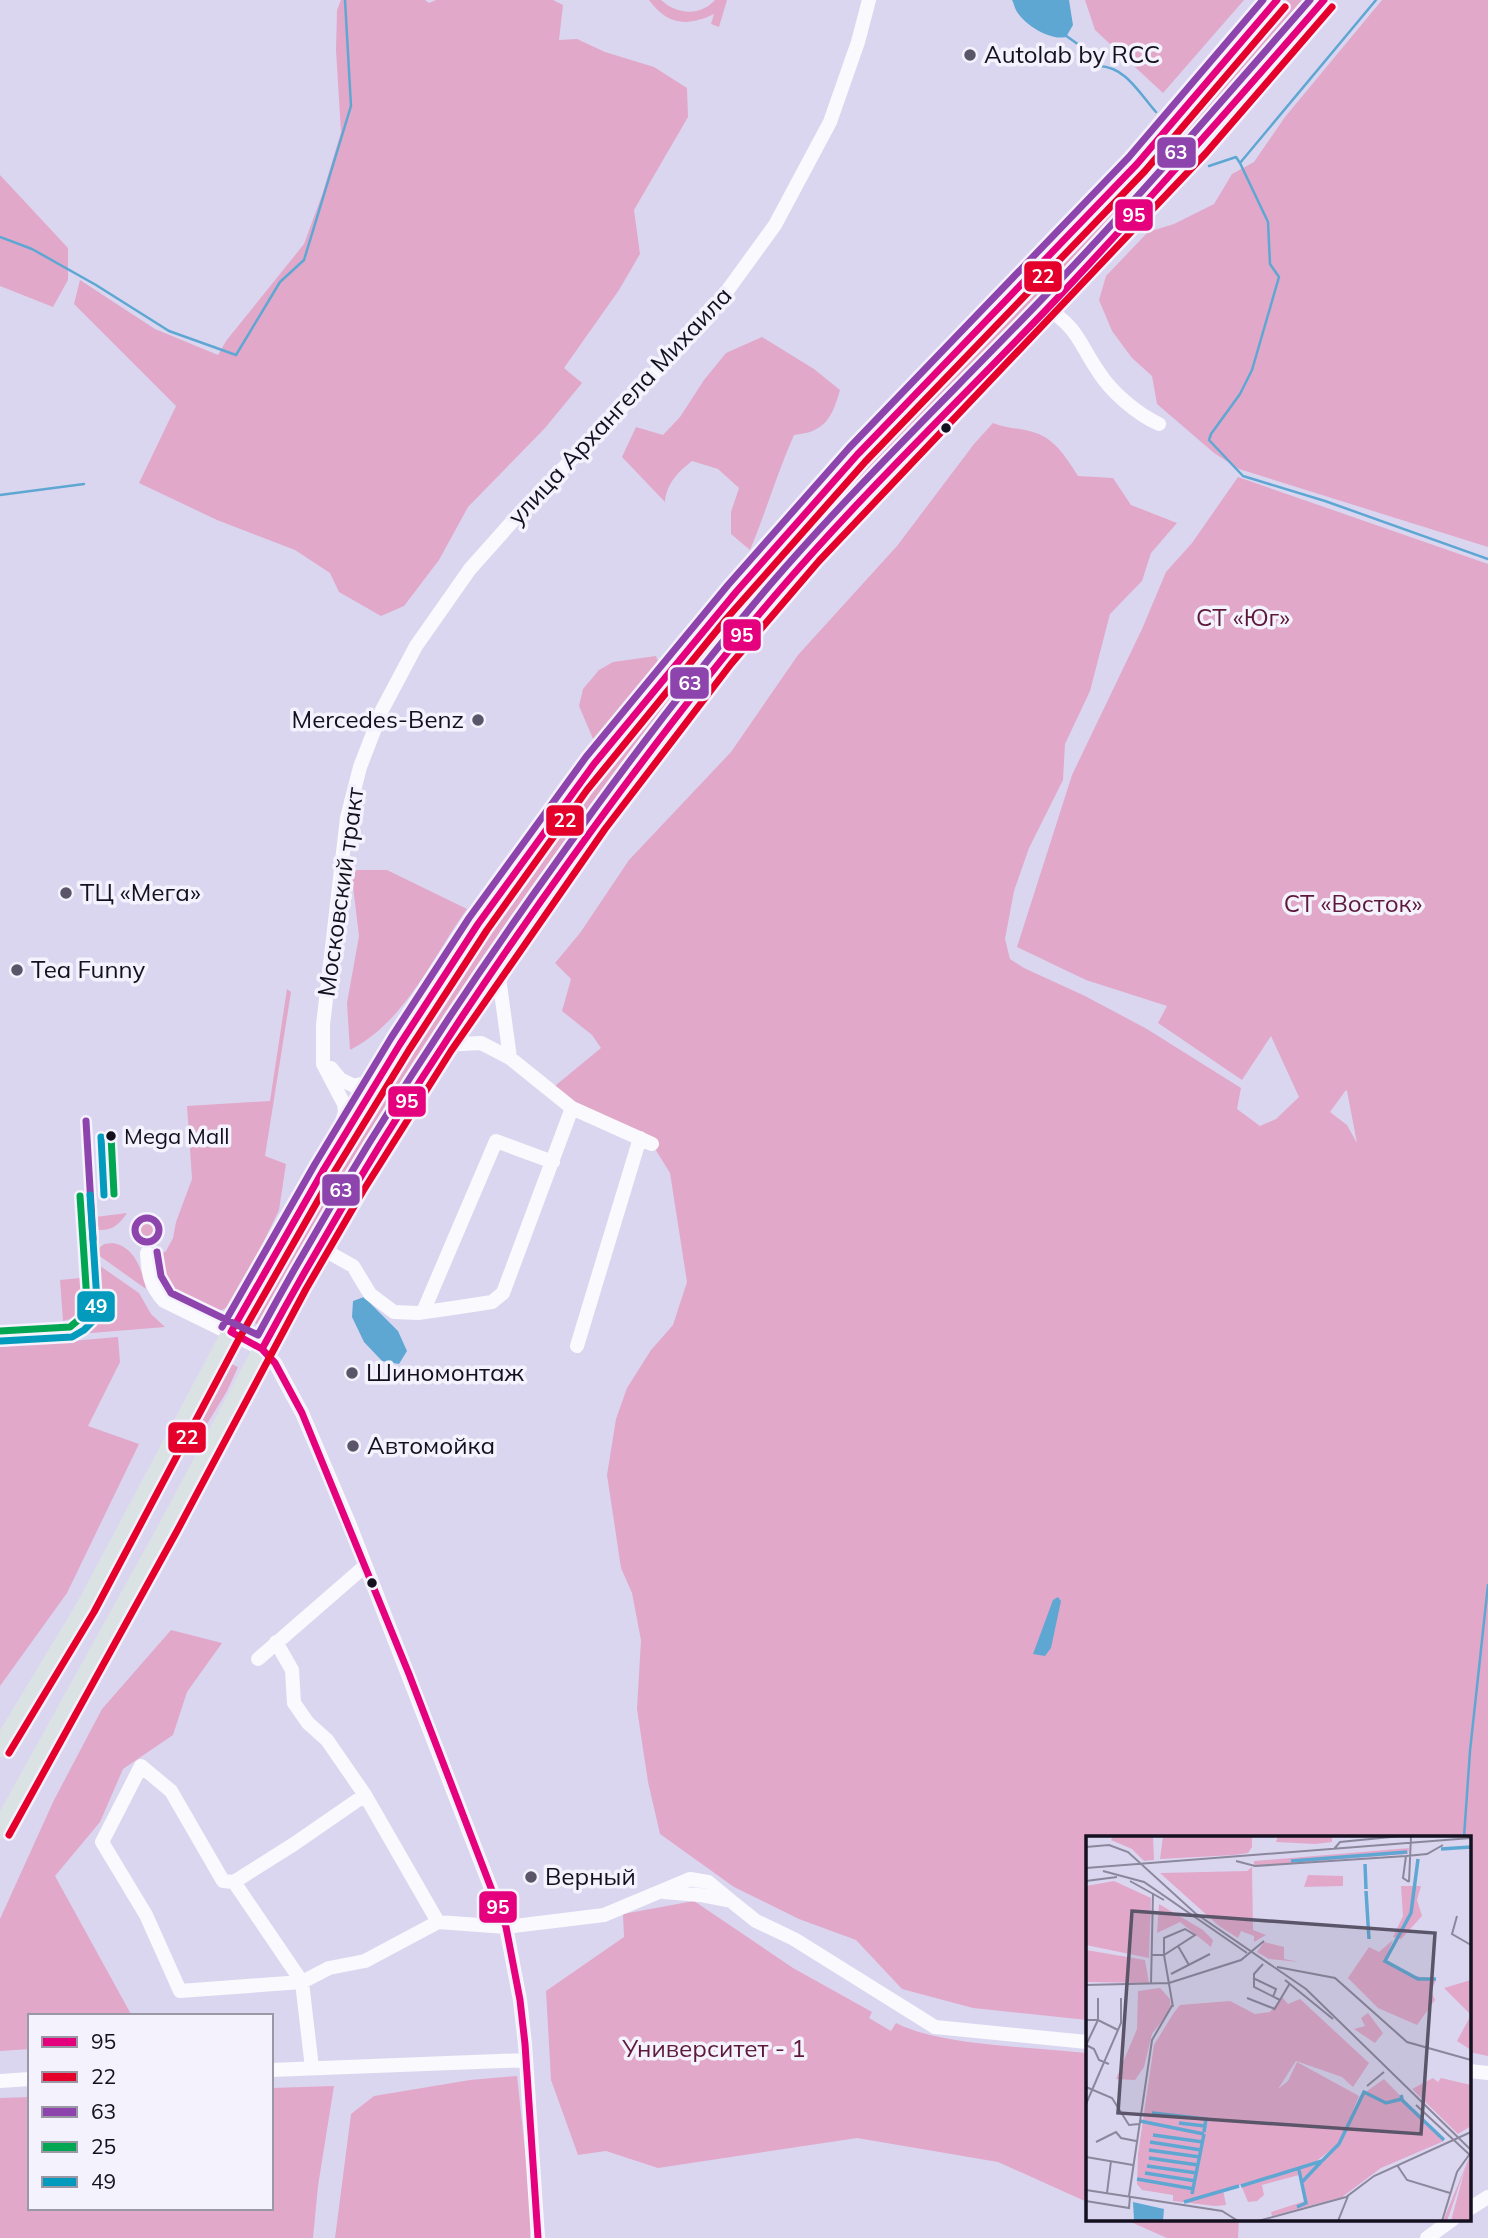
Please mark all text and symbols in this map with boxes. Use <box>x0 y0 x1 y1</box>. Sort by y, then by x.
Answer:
place label: Autolab by RCC <box>984 39 1160 69</box>
marker: Autolab by RCC <box>962 47 978 63</box>
line badge: 63 <box>1156 136 1197 169</box>
text: 63 <box>1165 140 1187 164</box>
line badge: 95 <box>1114 198 1154 232</box>
text: 95 <box>1123 203 1145 227</box>
line badge: 22 <box>1023 260 1063 293</box>
text: 22 <box>1032 264 1054 288</box>
street label: улица Архангела Михаила <box>501 280 738 531</box>
unlabelled marker <box>939 421 953 435</box>
park label: СТ «Юг» <box>1196 602 1290 632</box>
line badge: 95 <box>722 618 762 652</box>
text: 95 <box>731 623 753 647</box>
line badge: 63 <box>669 666 710 700</box>
text: 63 <box>679 671 701 695</box>
place label: Mercedes-Benz <box>292 704 464 734</box>
marker: Mercedes-Benz <box>470 712 486 728</box>
street label: Московский тракт <box>310 785 370 998</box>
line badge: 22 <box>545 804 585 837</box>
text: 22 <box>554 808 576 832</box>
place label: ТЦ «Мега» <box>80 877 201 907</box>
marker: ТЦ «Мега» <box>58 885 74 901</box>
park label: СТ «Восток» <box>1284 888 1423 918</box>
place label: Tea Funny <box>31 954 145 984</box>
marker: Tea Funny <box>9 962 25 978</box>
line badge: 95 <box>387 1085 427 1118</box>
text: 95 <box>396 1089 418 1113</box>
place label: Mega Mall <box>124 1122 230 1150</box>
marker: Mega Mall <box>104 1129 118 1143</box>
line badge: 63 <box>321 1173 361 1207</box>
text: 63 <box>330 1178 352 1202</box>
line badge: 49 <box>76 1290 116 1323</box>
text: 49 <box>85 1294 107 1318</box>
place label: Шиномонтаж <box>366 1357 525 1387</box>
marker: Шиномонтаж <box>344 1365 360 1381</box>
line badge: 22 <box>167 1421 207 1454</box>
text: 22 <box>176 1425 198 1449</box>
place label: Автомойка <box>367 1430 495 1460</box>
marker: Автомойка <box>345 1438 361 1454</box>
unlabelled marker <box>365 1576 379 1590</box>
inset map <box>1086 1836 1470 2220</box>
place label: Верный <box>545 1861 636 1891</box>
marker: Верный <box>523 1869 539 1885</box>
line badge: 95 <box>478 1890 518 1924</box>
text: 95 <box>487 1895 509 1919</box>
legend <box>28 2014 273 2210</box>
text: 95 <box>91 2028 116 2054</box>
park label: Университет - 1 <box>621 2033 806 2063</box>
text: 22 <box>91 2063 116 2089</box>
text: 63 <box>91 2098 116 2124</box>
text: 25 <box>91 2133 116 2159</box>
text: 49 <box>91 2168 116 2194</box>

